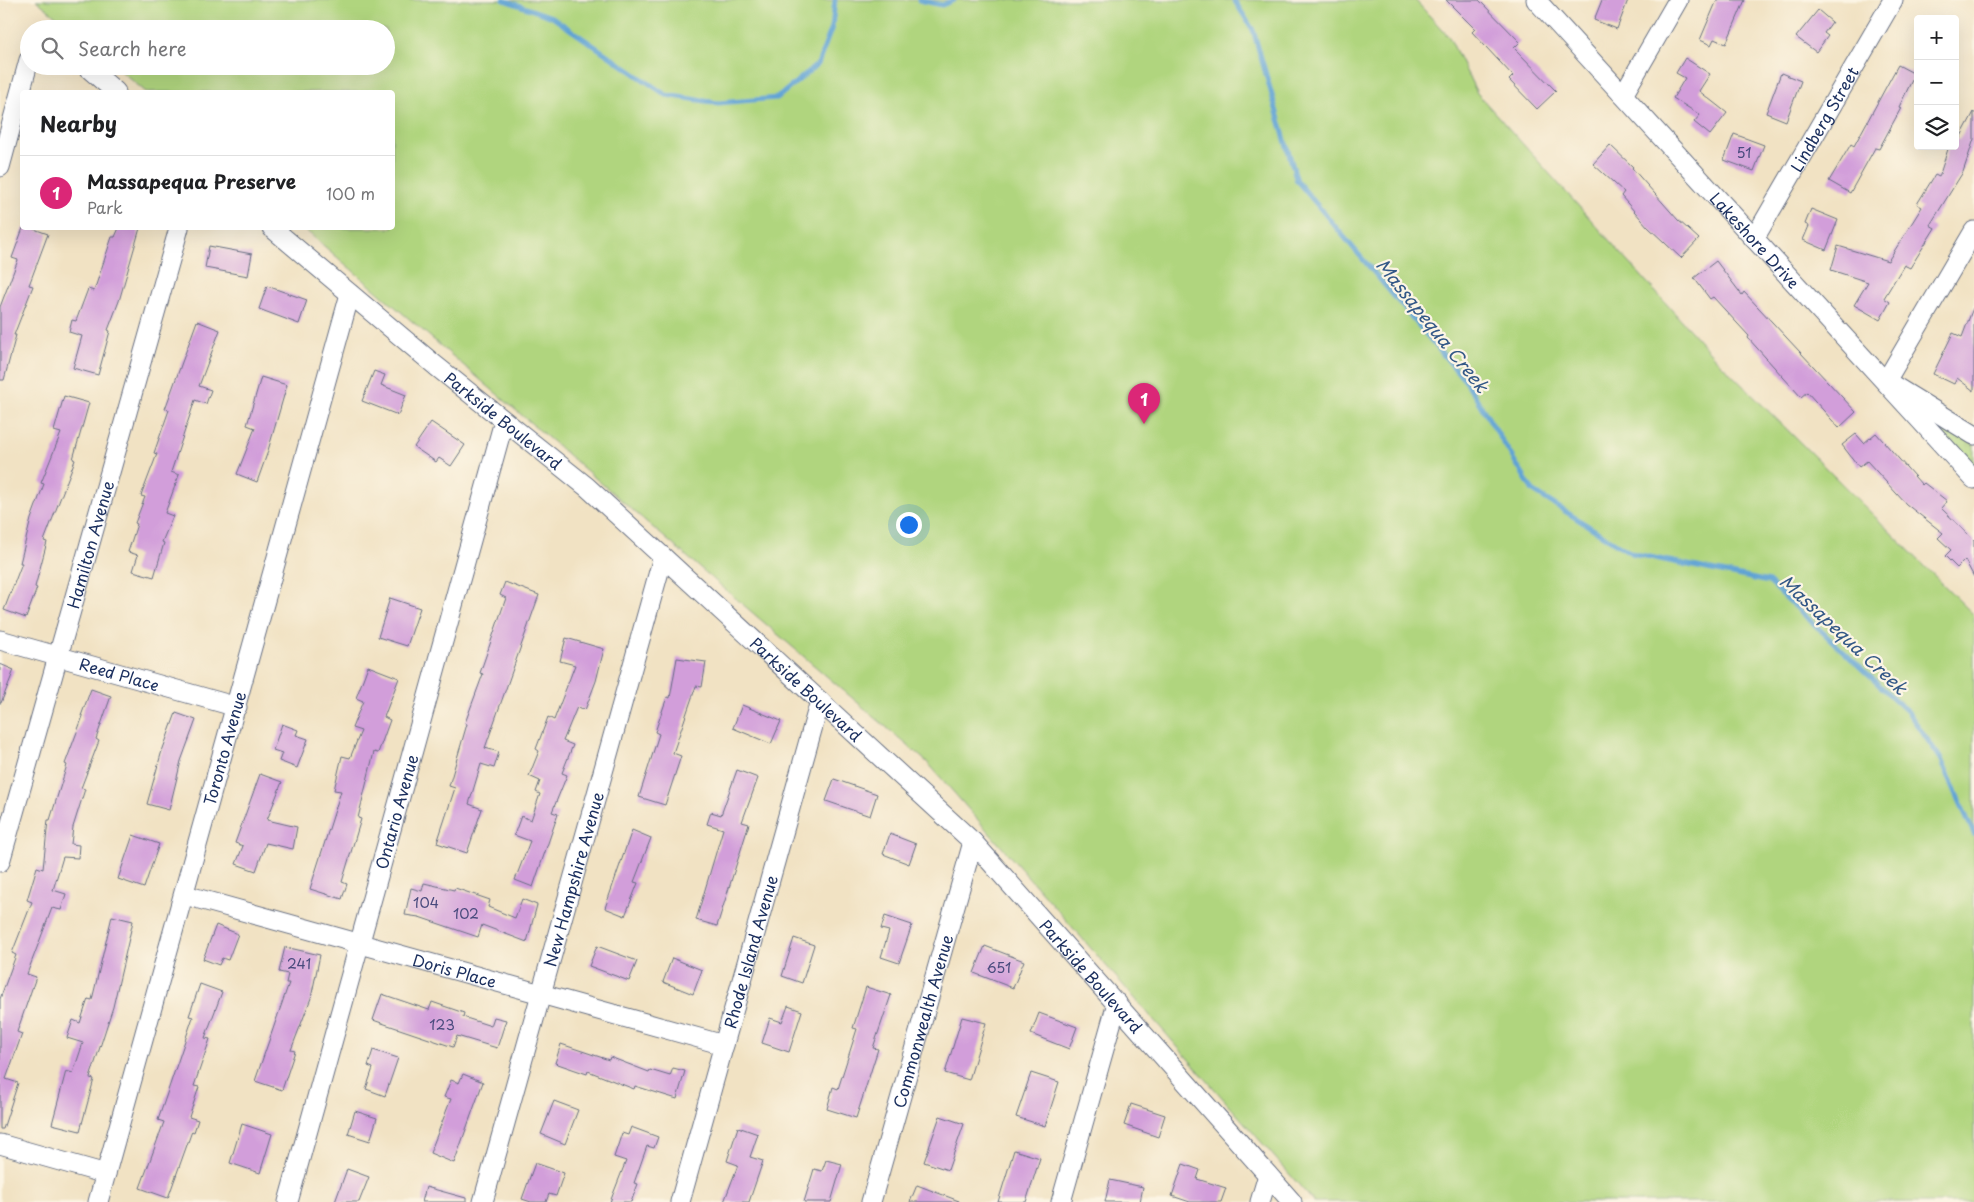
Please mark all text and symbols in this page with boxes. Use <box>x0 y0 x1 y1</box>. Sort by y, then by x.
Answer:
map controls <box>1914 15 1959 150</box>
button: + <box>1914 15 1959 60</box>
search box <box>20 20 395 75</box>
icon: search <box>38 34 66 62</box>
text: Search here <box>78 34 187 62</box>
button: − <box>1914 60 1959 105</box>
street label: Lindberg Street <box>1784 61 1864 176</box>
button: layers <box>1914 105 1959 150</box>
text: Nearby <box>40 107 117 139</box>
house number: 51 <box>1737 142 1751 163</box>
text: Massapequa Preserve <box>87 167 296 195</box>
text: 1 <box>52 181 60 205</box>
text: 100 m <box>326 181 375 205</box>
street label: Lakeshore Drive <box>1705 186 1806 293</box>
text: Park <box>87 195 123 219</box>
water label: Massapequa Creek <box>1370 252 1496 399</box>
street label: Parkside Boulevard <box>440 366 568 475</box>
pin: 1 <box>1128 383 1160 424</box>
street label: Hamilton Avenue <box>60 477 119 611</box>
your location <box>896 512 922 538</box>
water label: Massapequa Creek <box>1774 568 1915 701</box>
street label: Parkside Boulevard <box>745 631 868 747</box>
street label: Reed Place <box>77 651 162 696</box>
street label: Toronto Avenue <box>197 688 251 808</box>
street label: Ontario Avenue <box>369 751 423 872</box>
street label: New Hampshire Avenue <box>537 789 609 970</box>
street label: Rhode Island Avenue <box>717 872 783 1031</box>
house number: 104 <box>413 892 439 913</box>
house number: 102 <box>453 903 479 924</box>
street label: Parkside Boulevard <box>1035 914 1149 1038</box>
street label: Commonwealth Avenue <box>886 931 958 1111</box>
street label: Doris Place <box>410 947 499 993</box>
house number: 241 <box>287 953 311 974</box>
house number: 651 <box>987 957 1011 978</box>
house number: 123 <box>429 1014 455 1035</box>

